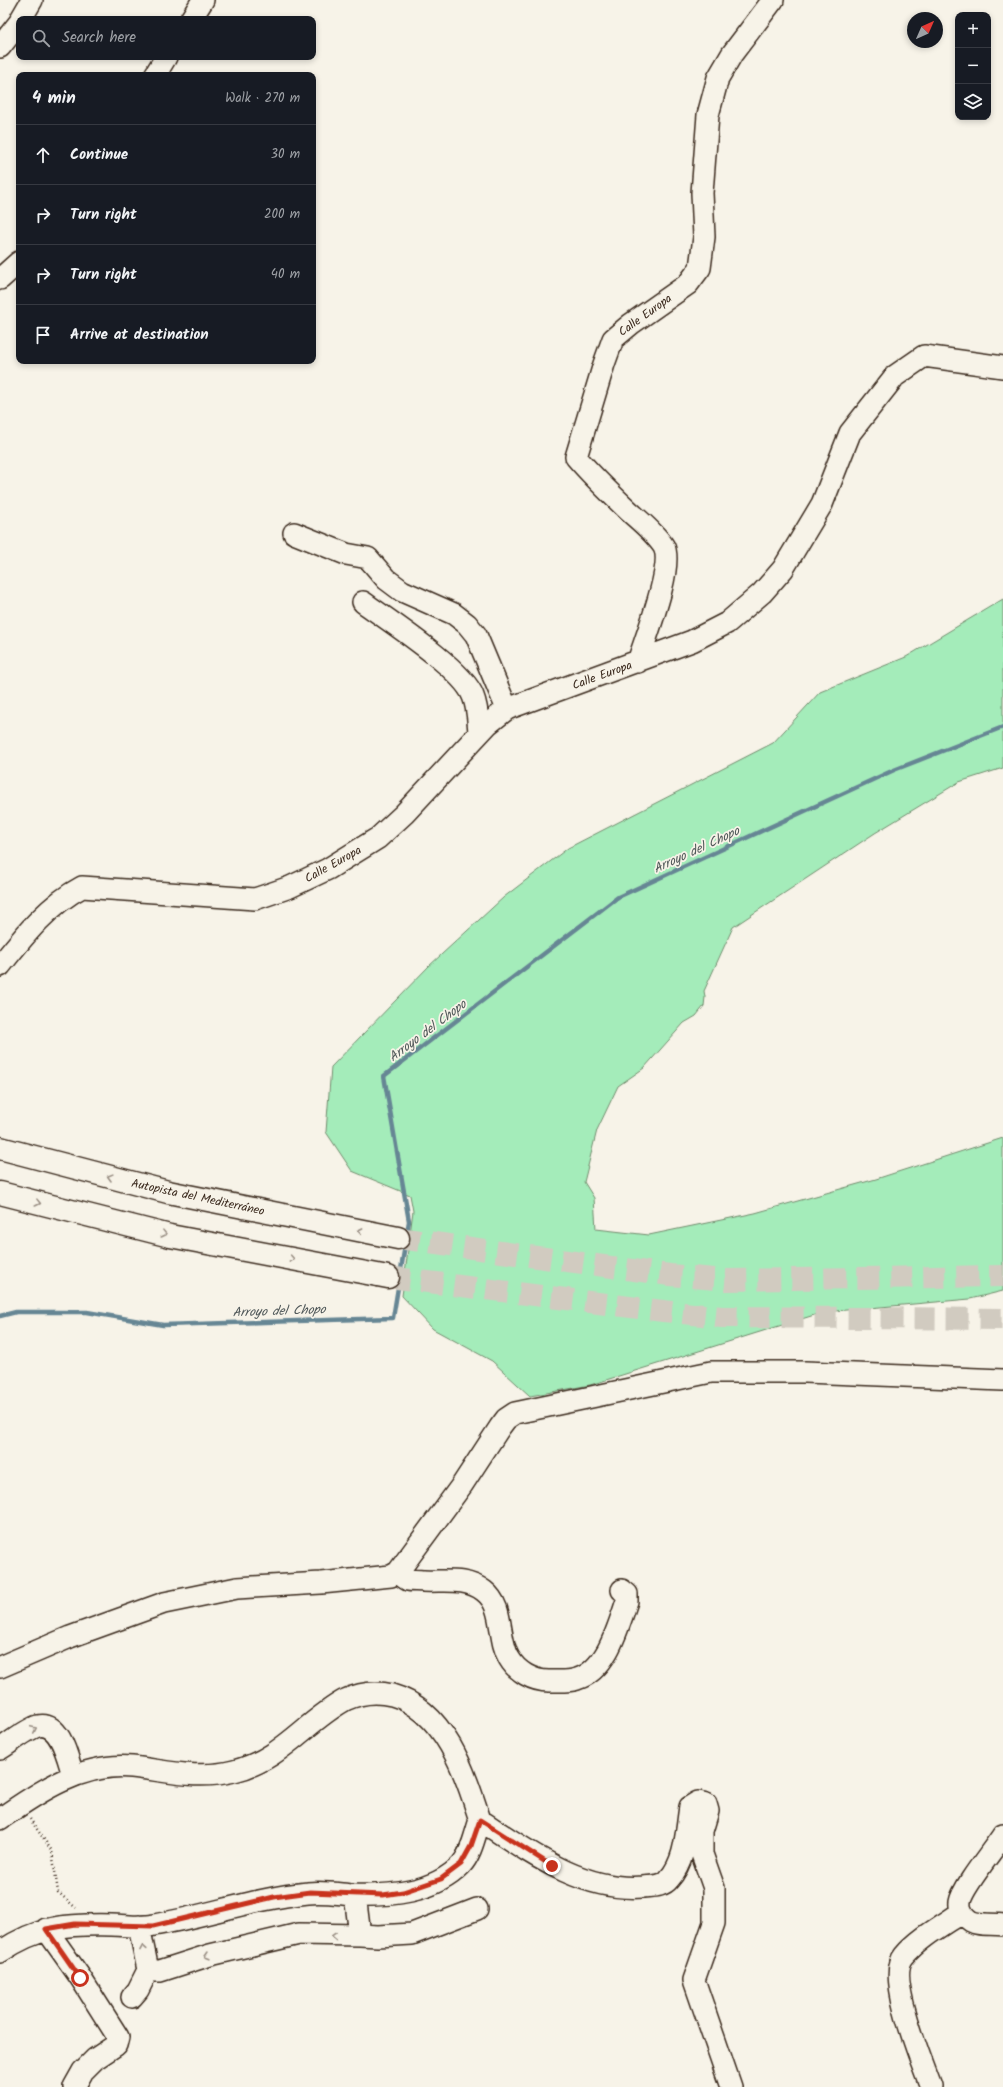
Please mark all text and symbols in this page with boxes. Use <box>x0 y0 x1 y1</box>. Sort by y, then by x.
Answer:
north arrow <box>907 12 943 48</box>
map controls <box>955 12 991 120</box>
button: + <box>955 12 991 48</box>
search box <box>16 16 316 60</box>
text: Search here <box>62 26 136 50</box>
icon: search <box>30 27 52 49</box>
button: − <box>955 48 991 84</box>
button: layers <box>955 84 991 120</box>
text: 4 min <box>32 85 76 112</box>
text: Walk · 270 m <box>225 88 300 109</box>
text: Continue <box>70 143 128 167</box>
icon: ahead <box>32 144 54 166</box>
text: 30 m <box>271 144 300 165</box>
text: Turn right <box>70 203 137 227</box>
icon: right <box>32 204 54 226</box>
text: 200 m <box>264 204 300 225</box>
text: Turn right <box>70 263 137 287</box>
icon: right <box>32 264 54 286</box>
text: 40 m <box>271 264 300 285</box>
street label: Calle Europa <box>614 289 676 341</box>
text: Arrive at destination <box>70 323 209 347</box>
icon: arrive <box>32 324 54 346</box>
street label: Calle Europa <box>570 656 635 695</box>
water label: Arroyo del Chopo <box>650 821 744 880</box>
street label: Calle Europa <box>301 841 365 888</box>
water label: Arroyo del Chopo <box>384 994 472 1068</box>
one-way arrow <box>107 1173 114 1182</box>
street label: Autopista del Mediterráneo <box>130 1174 266 1221</box>
one-way arrow <box>35 1198 41 1206</box>
one-way arrow <box>357 1227 363 1235</box>
one-way arrow <box>161 1230 167 1238</box>
one-way arrow <box>288 1254 295 1263</box>
water label: Arroyo del Chopo <box>232 1299 327 1324</box>
one-way arrow <box>29 1726 37 1734</box>
route end <box>543 1857 561 1875</box>
one-way arrow <box>331 1931 337 1940</box>
one-way arrow <box>139 1945 148 1951</box>
one-way arrow <box>203 1951 210 1960</box>
route start <box>71 1969 89 1987</box>

